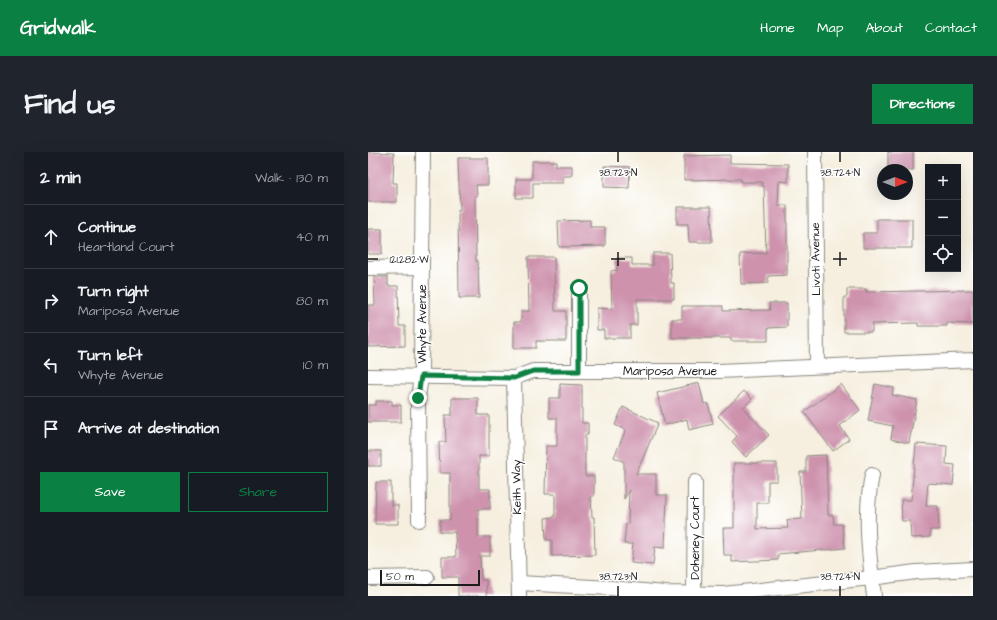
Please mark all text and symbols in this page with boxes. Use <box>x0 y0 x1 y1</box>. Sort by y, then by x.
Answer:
text: Gridwalk <box>20 15 96 42</box>
text: Home <box>760 18 795 38</box>
text: Map <box>817 18 843 38</box>
text: About <box>865 18 903 38</box>
text: Contact <box>925 18 977 38</box>
button: Directions <box>872 84 973 124</box>
text: Find us <box>24 85 115 124</box>
north arrow <box>877 164 913 200</box>
map controls <box>925 164 961 272</box>
button: + <box>925 164 961 200</box>
text: 2 min <box>40 166 81 190</box>
text: 38.723°N <box>599 166 637 180</box>
text: 38.724°N <box>820 166 860 180</box>
text: Walk · 130 m <box>255 169 328 187</box>
button: − <box>925 200 961 236</box>
text: Continue <box>78 217 136 238</box>
street label: Livoti Avenue <box>807 222 825 296</box>
icon: ahead <box>40 226 62 248</box>
text: 40 m <box>296 228 328 246</box>
button: locate <box>925 236 961 272</box>
text: Heartland Court <box>78 238 175 256</box>
text: 121.282°W <box>389 253 429 267</box>
route start <box>570 279 588 297</box>
text: Turn right <box>78 281 149 302</box>
street label: Whyte Avenue <box>414 284 432 363</box>
icon: right <box>40 290 62 312</box>
text: 80 m <box>296 292 328 310</box>
text: Mariposa Avenue <box>78 302 180 320</box>
text: Turn left <box>78 345 142 366</box>
icon: left <box>40 354 62 376</box>
text: 10 m <box>303 356 328 374</box>
street label: Mariposa Avenue <box>623 363 717 380</box>
text: Whyte Avenue <box>78 366 164 384</box>
route end <box>409 389 427 407</box>
icon: arrive <box>40 418 62 440</box>
text: Arrive at destination <box>78 418 219 439</box>
street label: Keith Way <box>508 459 527 515</box>
button: Save <box>40 472 180 512</box>
button: Share <box>188 472 328 512</box>
street label: Doheney Court <box>687 496 705 580</box>
scale bar <box>380 568 480 587</box>
text: 50 m <box>386 569 414 584</box>
text: 38.723°N <box>599 570 637 584</box>
text: 38.724°N <box>820 570 860 584</box>

